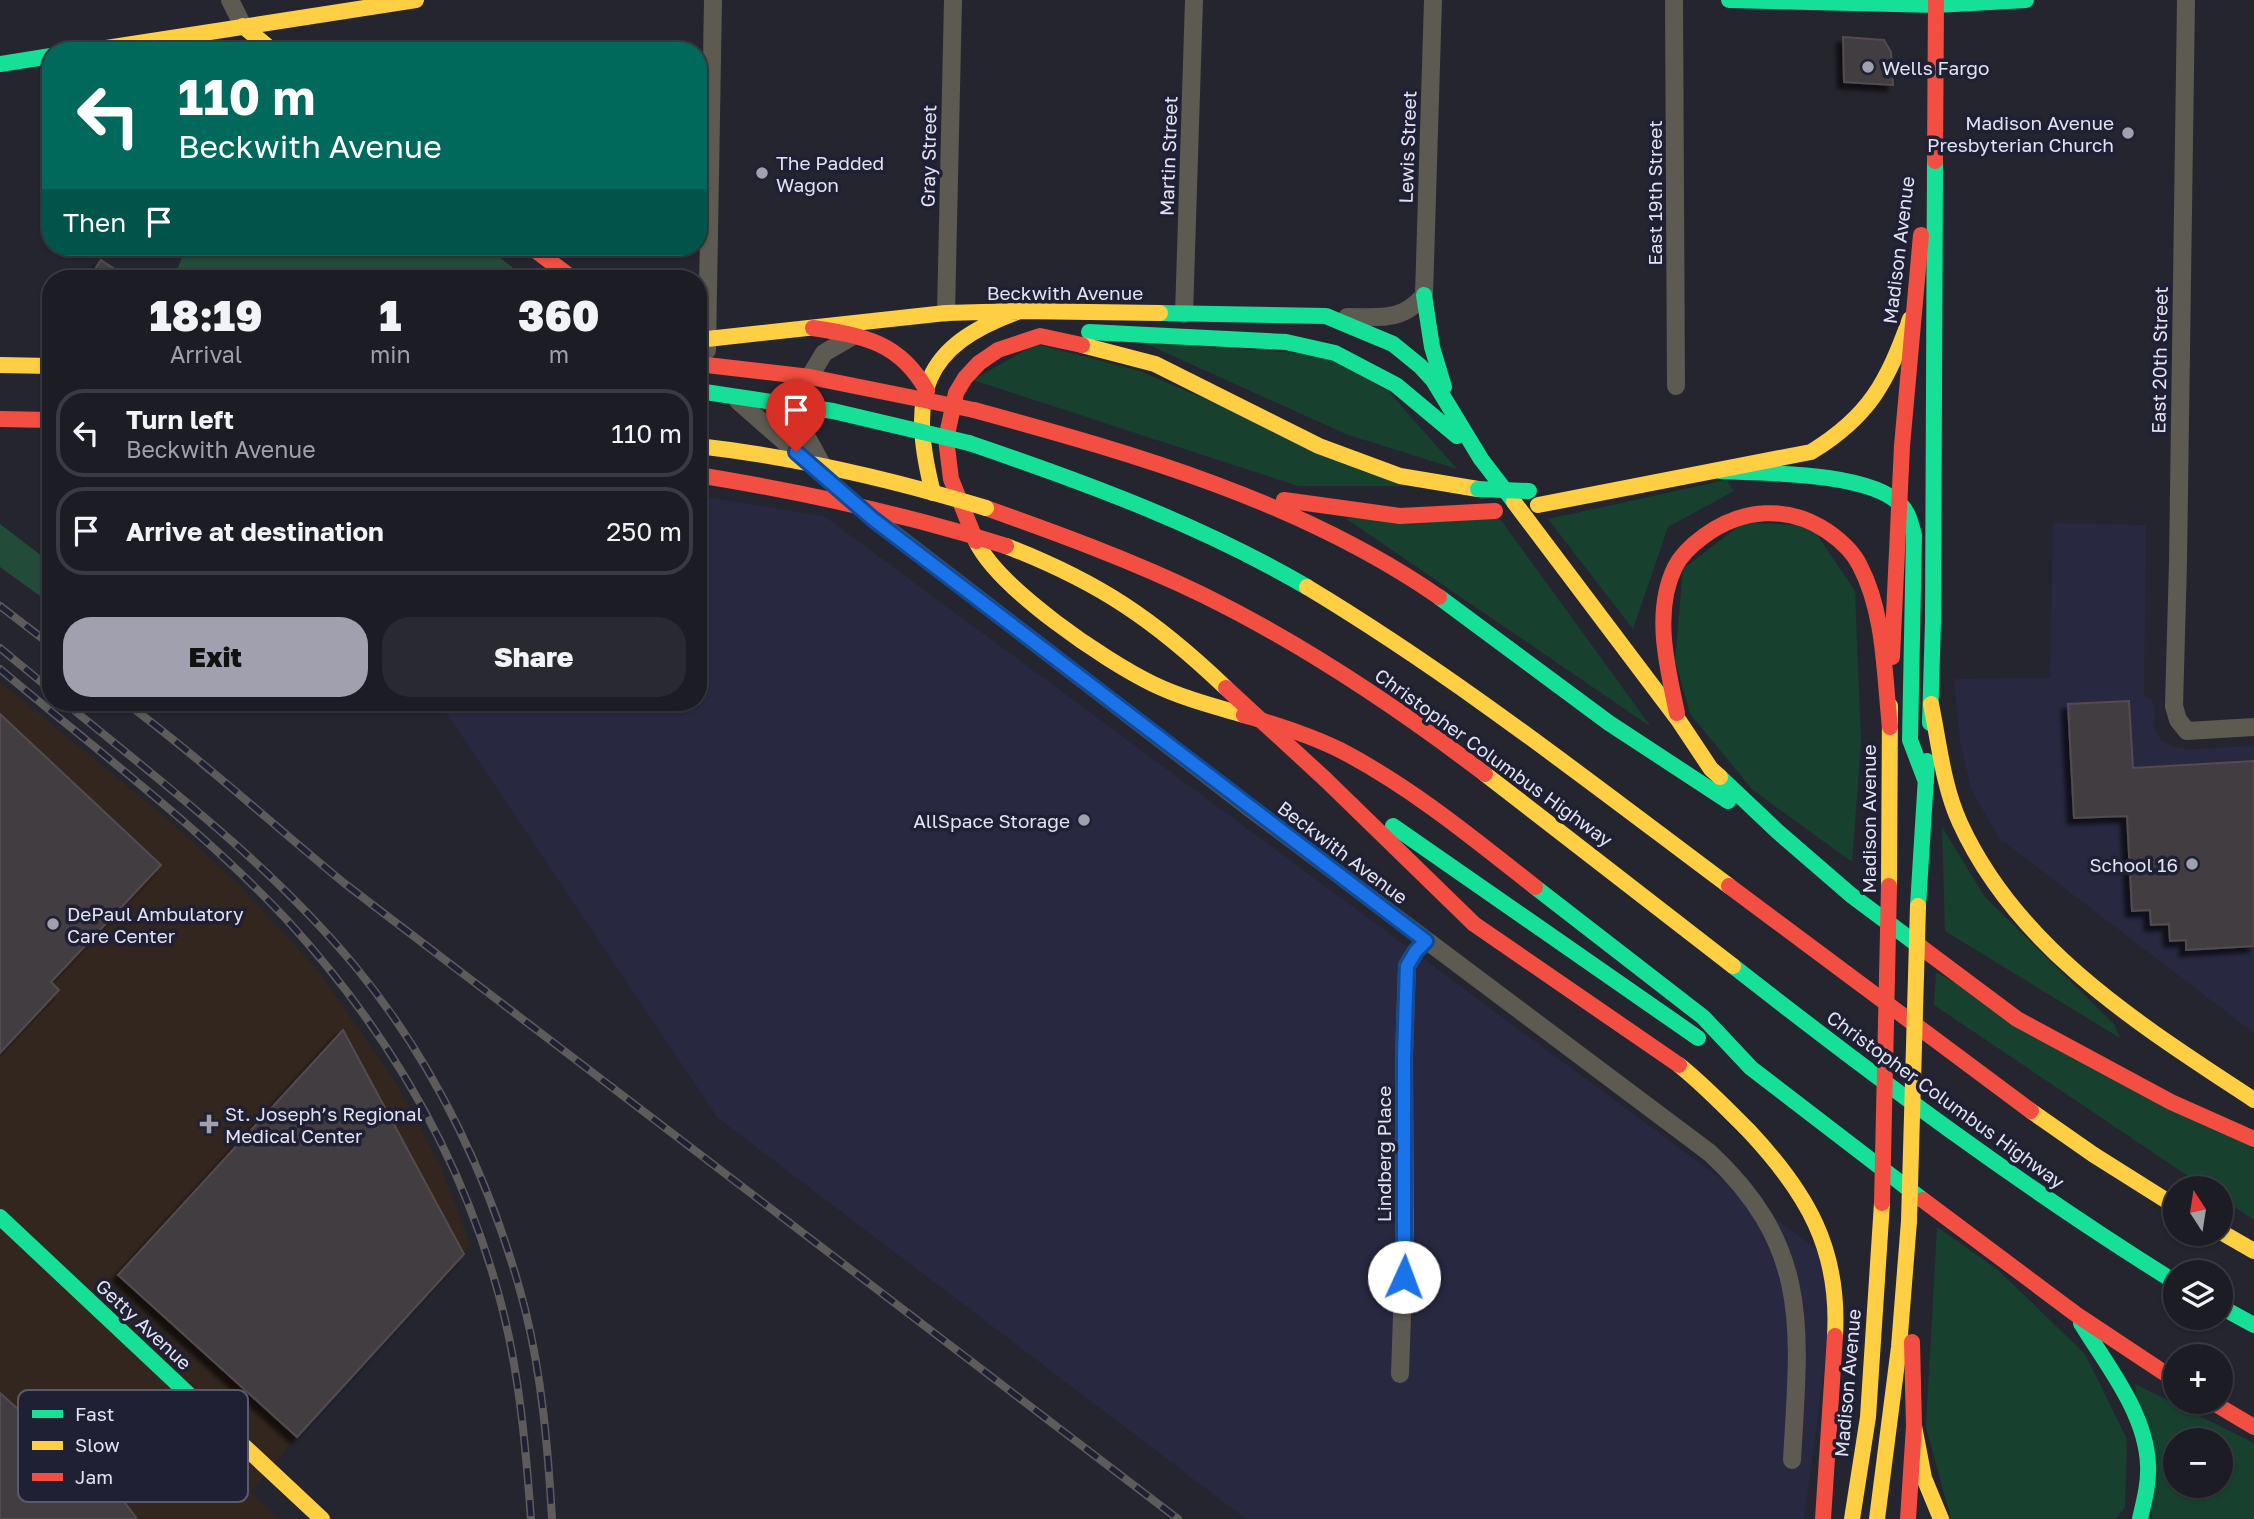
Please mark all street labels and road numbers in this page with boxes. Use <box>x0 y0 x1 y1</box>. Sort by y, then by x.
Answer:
street label: Lewis Street <box>1394 90 1420 204</box>
street label: Martin Street <box>1154 96 1182 216</box>
street label: Gray Street <box>916 105 940 207</box>
street label: East 19th Street <box>1643 120 1666 266</box>
street label: Madison Avenue <box>1878 175 1918 325</box>
street label: Beckwith Avenue <box>987 281 1143 304</box>
street label: East 20th Street <box>2146 286 2172 434</box>
street label: Christopher Columbus Highway <box>1371 663 1618 851</box>
street label: Madison Avenue <box>1857 745 1880 893</box>
street label: Beckwith Avenue <box>1274 796 1412 908</box>
street label: Christopher Columbus Highway <box>1823 1005 2070 1193</box>
street label: Lindberg Place <box>1372 1086 1395 1222</box>
street label: Getty Avenue <box>91 1274 197 1374</box>
street label: Madison Avenue <box>1829 1308 1865 1458</box>

